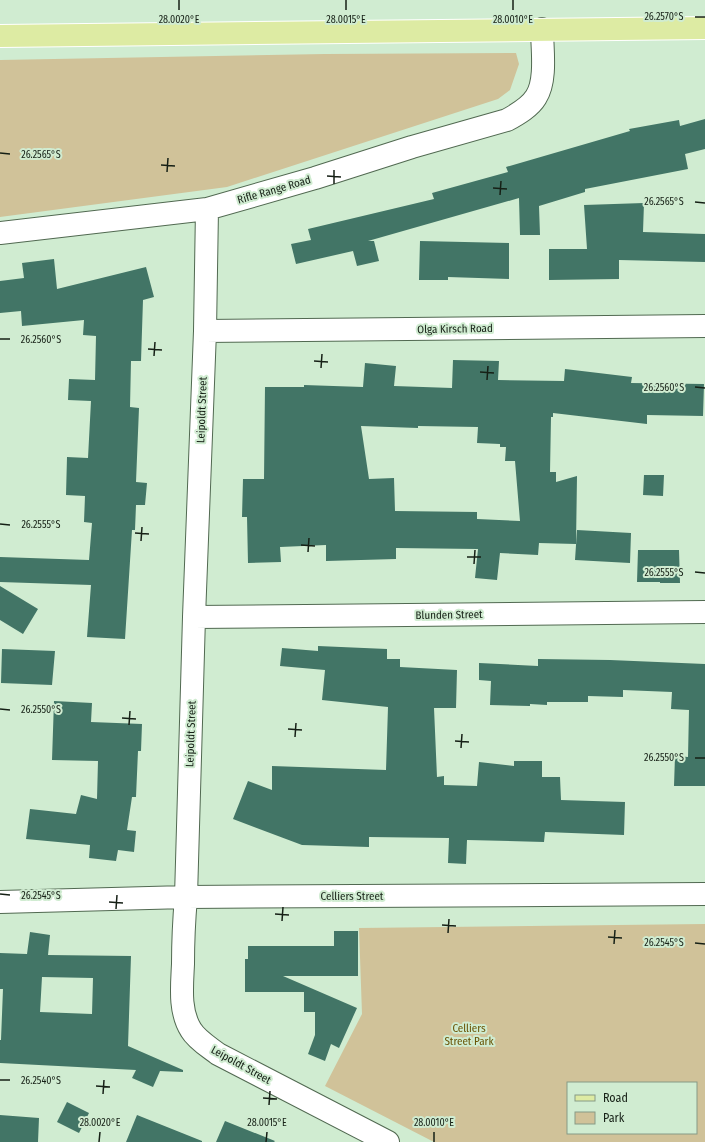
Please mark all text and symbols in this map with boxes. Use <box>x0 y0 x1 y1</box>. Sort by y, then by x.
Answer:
text: 26.2570°S <box>644 11 684 23</box>
text: 28.0020°E <box>159 14 200 26</box>
text: 28.0015°E <box>326 14 366 26</box>
text: 28.0010°E <box>493 14 533 26</box>
text: 26.2565°S <box>21 149 61 161</box>
street label: Rifle Range Road <box>236 173 312 207</box>
text: 26.2565°S <box>644 196 684 208</box>
street label: Olga Kirsch Road <box>417 322 493 336</box>
text: 26.2560°S <box>21 334 61 346</box>
street label: Leipoldt Street <box>194 376 210 443</box>
text: 26.2560°S <box>644 382 684 394</box>
text: 26.2555°S <box>21 519 61 531</box>
text: 26.2555°S <box>644 567 684 579</box>
street label: Blunden Street <box>415 608 483 622</box>
street label: Leipoldt Street <box>183 700 199 767</box>
text: 26.2550°S <box>21 704 61 716</box>
text: 26.2550°S <box>644 752 684 764</box>
text: 26.2545°S <box>21 890 61 902</box>
street label: Celliers Street <box>321 890 384 903</box>
text: 26.2545°S <box>644 937 684 949</box>
park label: Celliers Street Park <box>444 1022 494 1048</box>
street label: Leipoldt Street <box>209 1043 274 1087</box>
text: 26.2540°S <box>21 1075 61 1087</box>
legend <box>567 1082 697 1134</box>
text: Road <box>603 1091 628 1105</box>
text: Park <box>603 1111 625 1125</box>
text: 28.0020°E <box>80 1117 121 1129</box>
text: 28.0015°E <box>247 1117 287 1129</box>
text: 28.0010°E <box>414 1117 454 1129</box>

